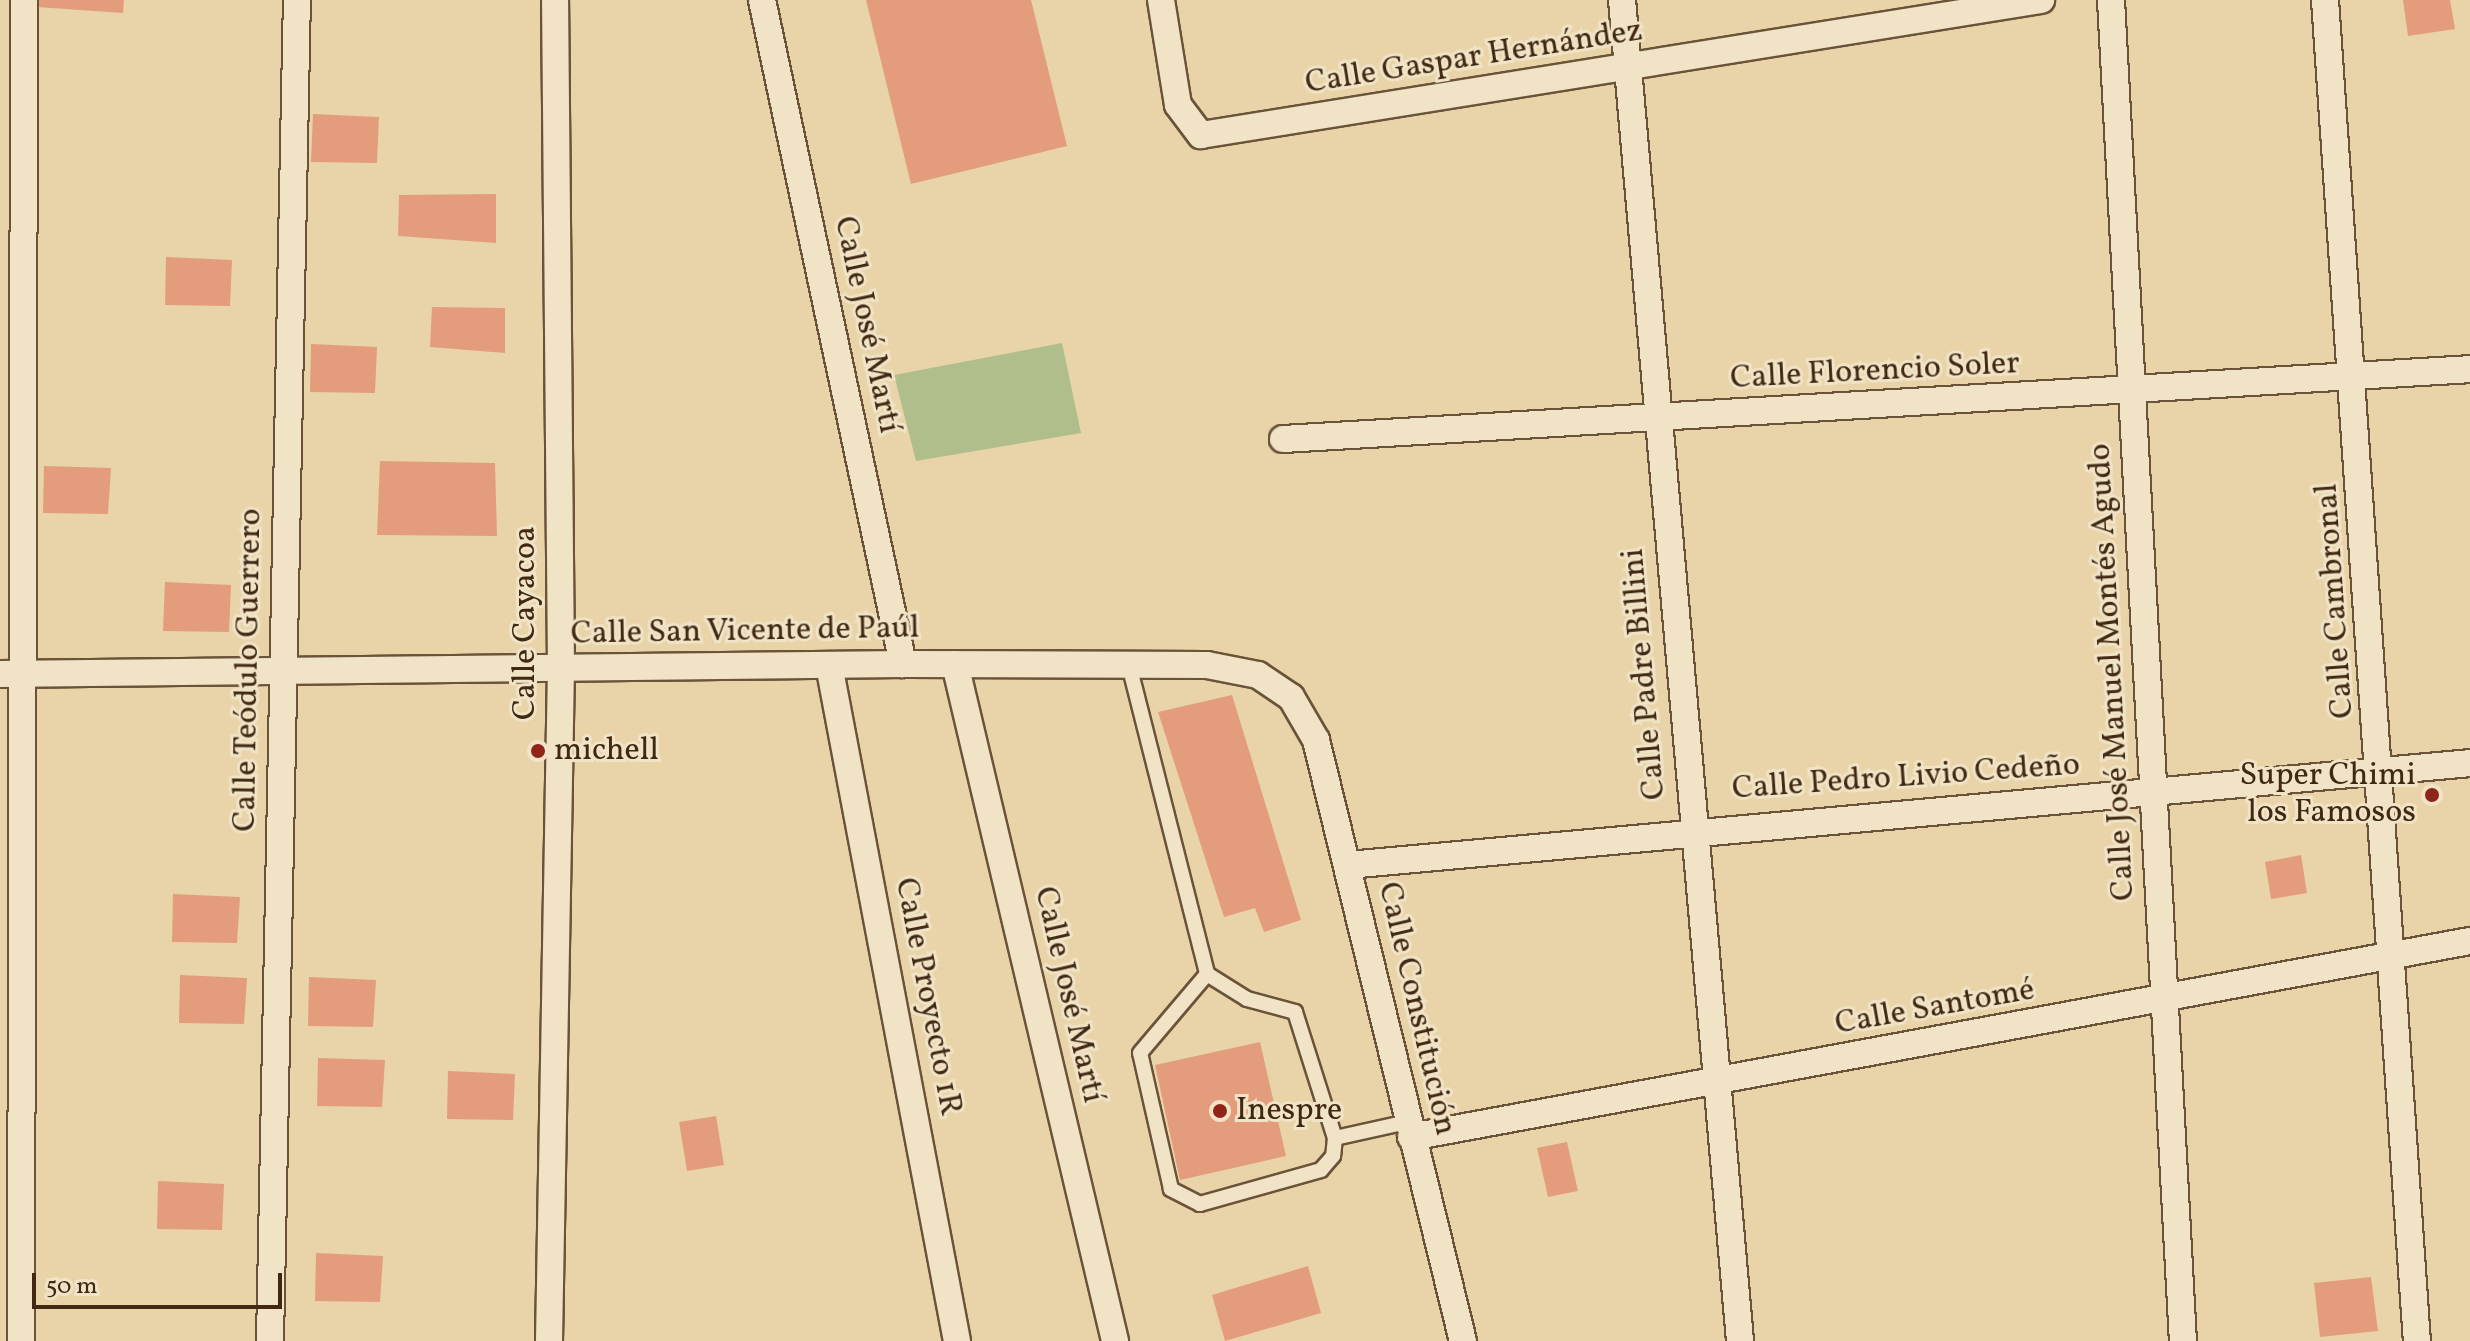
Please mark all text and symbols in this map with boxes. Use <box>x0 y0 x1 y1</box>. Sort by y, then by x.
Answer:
street label: Calle Gaspar Hernández <box>1303 12 1645 104</box>
street label: Calle José Martí <box>824 213 908 437</box>
street label: Calle Florencio Soler <box>1729 345 2021 399</box>
street label: Calle José Manuel Montés Agudo <box>2082 442 2144 902</box>
street label: Calle Cambronal <box>2309 482 2363 720</box>
street label: Calle Teódulo Guerrero <box>227 508 271 832</box>
street label: Calle Cayacoa <box>507 526 545 720</box>
street label: Calle Padre Billini <box>1615 547 1675 801</box>
street label: Calle San Vicente de Paúl <box>570 610 920 654</box>
place label: michell <box>554 732 659 770</box>
marker: michell <box>529 742 547 760</box>
street label: Calle Pedro Livio Cedeño <box>1731 747 2081 809</box>
place label: Super Chimi los Famosos <box>2239 758 2416 833</box>
marker: Super Chimi los Famosos <box>2423 786 2441 804</box>
street label: Calle Proyecto 1R <box>885 875 969 1119</box>
street label: Calle Constitución <box>1368 879 1464 1139</box>
street label: Calle José Martí <box>1025 883 1111 1107</box>
street label: Calle Santomé <box>1832 972 2038 1044</box>
place label: Inespre <box>1236 1092 1342 1130</box>
marker: Inespre <box>1211 1102 1229 1120</box>
scale bar <box>36 1257 286 1307</box>
text: 50 m <box>46 1270 98 1304</box>

